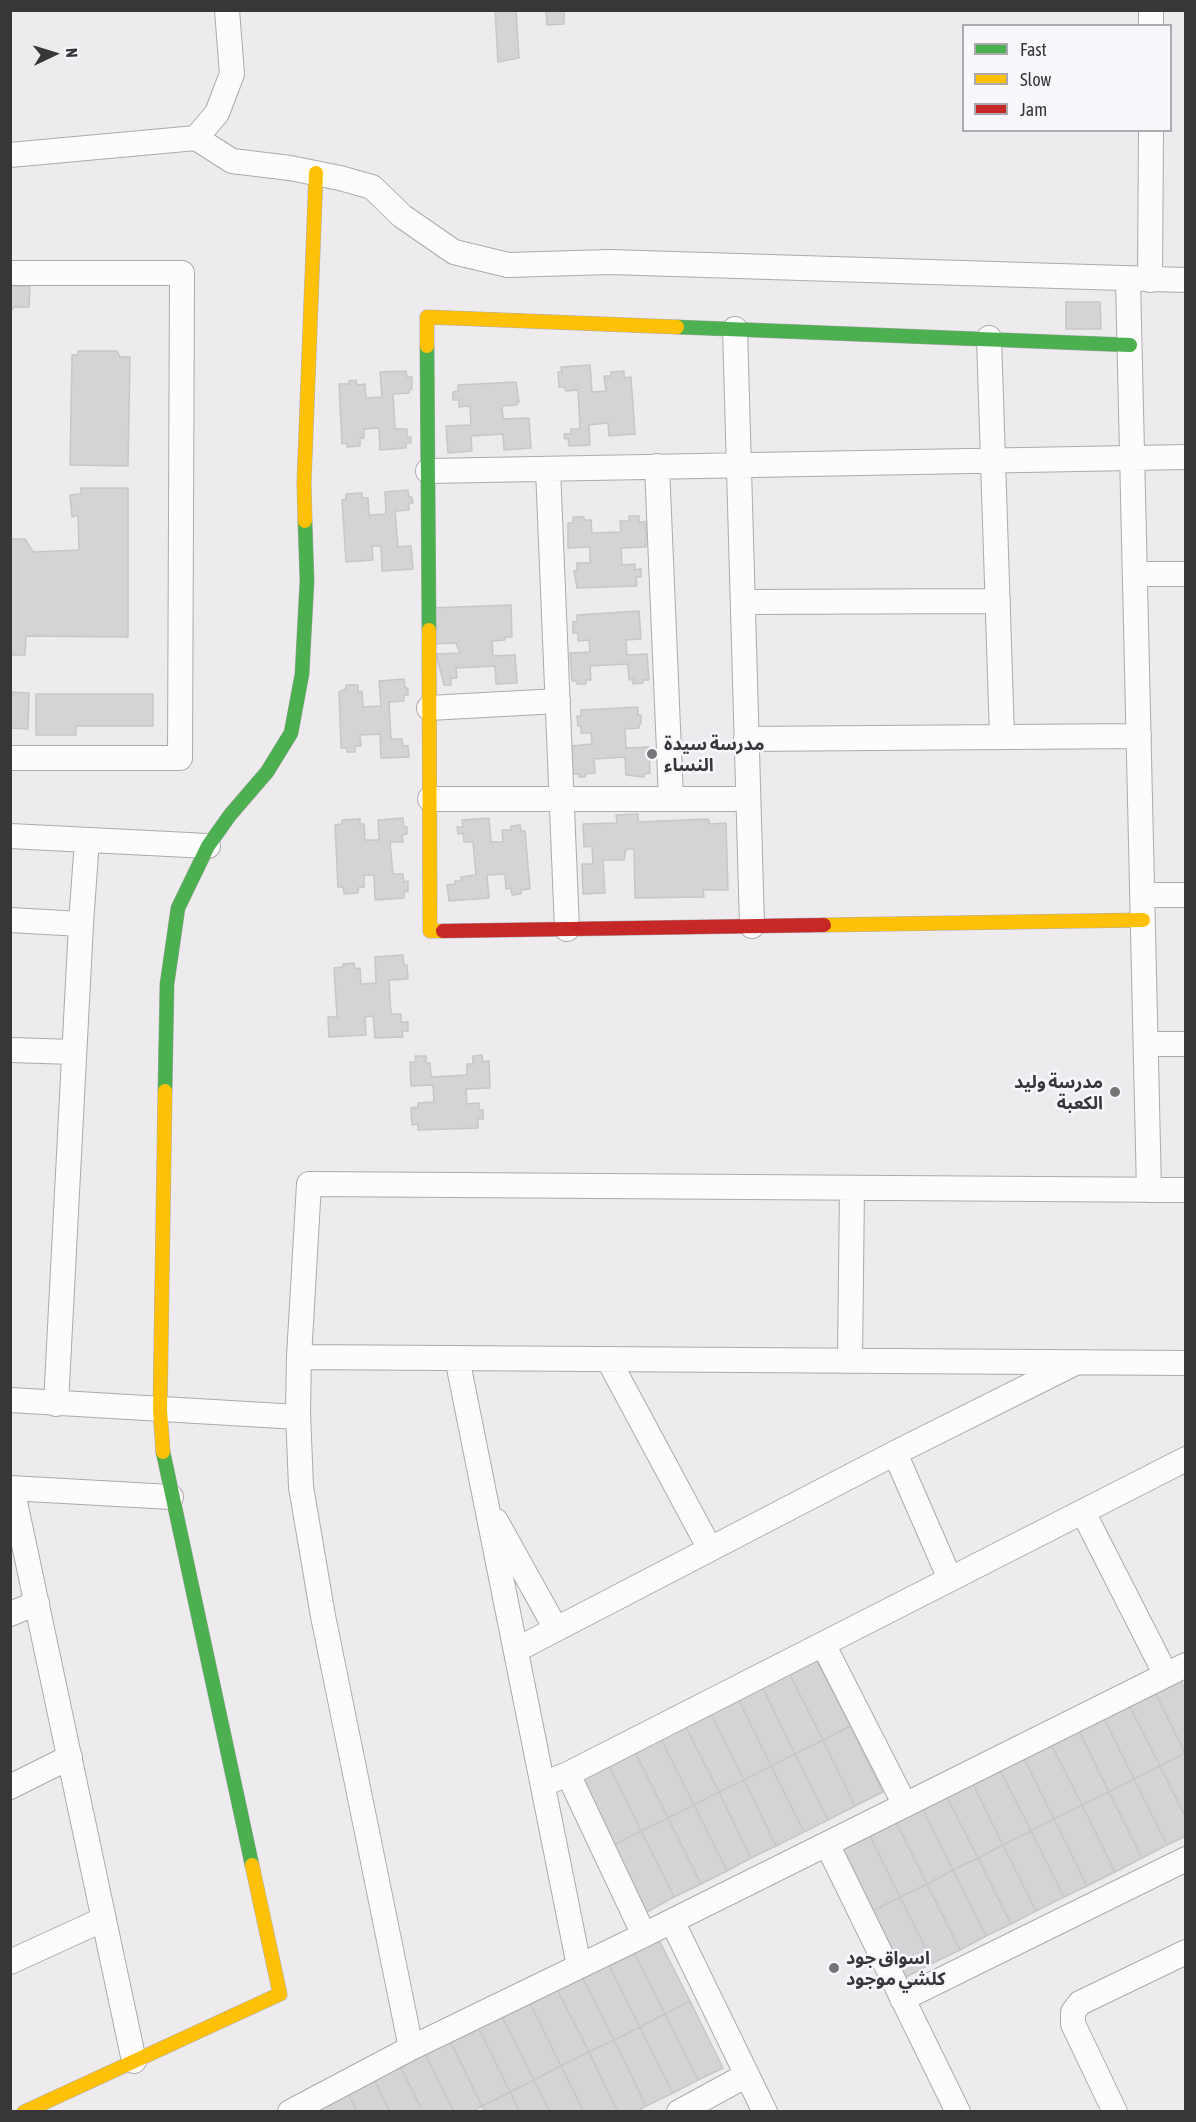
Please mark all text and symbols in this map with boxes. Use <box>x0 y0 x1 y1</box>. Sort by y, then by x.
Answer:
north arrow <box>24 24 84 84</box>
legend <box>962 24 1172 132</box>
text: Fast <box>1020 39 1047 60</box>
text: N <box>63 47 81 58</box>
text: Slow <box>1020 69 1051 90</box>
text: Jam <box>1020 99 1047 120</box>
place label: مدرسة سيدة النساء <box>664 733 764 776</box>
marker: مدرسة سيدة النساء <box>645 747 659 761</box>
place label: مدرسة وليد الكعبة <box>1014 1071 1103 1114</box>
marker: مدرسة وليد الكعبة <box>1108 1085 1122 1099</box>
place label: اسواق جود كلشي موجود <box>846 1947 946 1990</box>
marker: اسواق جود كلشي موجود <box>827 1961 841 1975</box>

